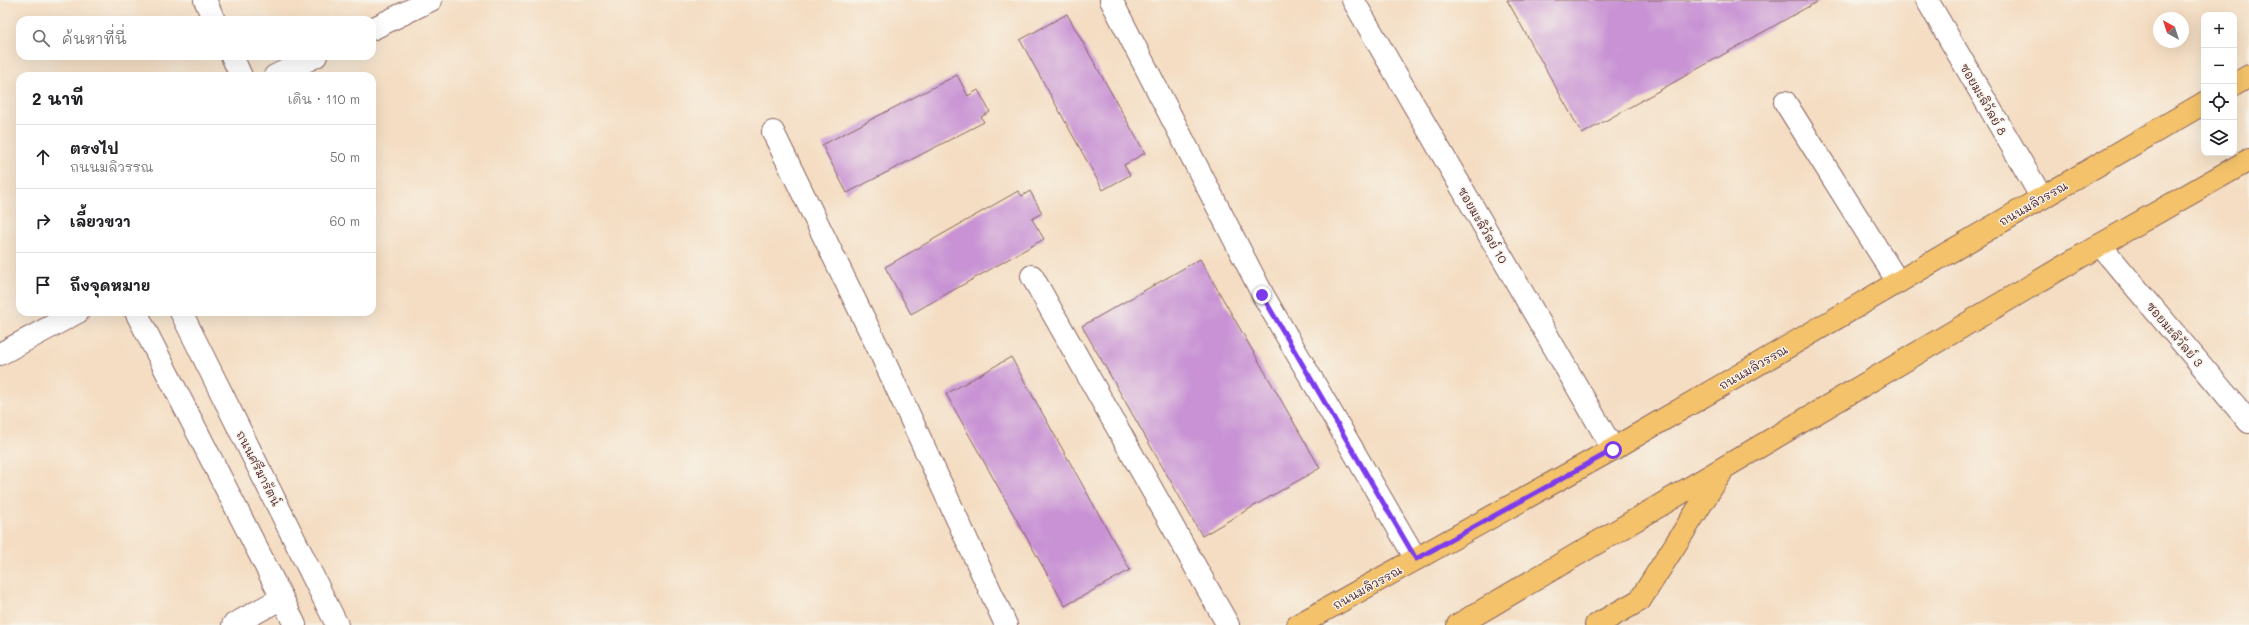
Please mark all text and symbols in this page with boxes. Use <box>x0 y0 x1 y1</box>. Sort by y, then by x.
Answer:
north arrow <box>2153 12 2189 48</box>
map controls <box>2201 12 2237 156</box>
button: + <box>2201 12 2237 48</box>
search box <box>16 16 376 60</box>
icon: search <box>30 27 52 49</box>
text: ค้นหาที่นี่ <box>62 28 127 48</box>
button: − <box>2201 48 2237 84</box>
street label: ซอยมะลิวัลย์ 8 <box>1957 60 2011 138</box>
button: locate <box>2201 84 2237 120</box>
text: 2 นาที <box>32 87 84 109</box>
text: เดิน · 110 m <box>288 90 360 107</box>
button: layers <box>2201 120 2237 156</box>
text: ตรงไป <box>70 138 119 158</box>
icon: ahead <box>32 146 54 168</box>
text: 50 m <box>330 148 360 165</box>
text: ถนนมลิวรรณ <box>70 158 153 175</box>
street label: ถนนมลิวรรณ <box>1996 177 2071 229</box>
street label: ซอยมะลิวัลย์ 10 <box>1455 184 1512 267</box>
icon: right <box>32 210 54 232</box>
text: เลี้ยวขวา <box>70 211 131 231</box>
text: 60 m <box>330 212 360 229</box>
icon: arrive <box>32 274 54 296</box>
text: ถึงจุดหมาย <box>70 275 150 295</box>
route end <box>1253 286 1271 304</box>
street label: ซอยมะลิวัลย์ 3 <box>2143 298 2207 370</box>
street label: ถนนมลิวรรณ <box>1716 341 1791 393</box>
street label: ถนนศรีมารัตน์ <box>233 427 285 509</box>
route start <box>1604 441 1622 459</box>
street label: ถนนมลิวรรณ <box>1330 561 1405 613</box>

